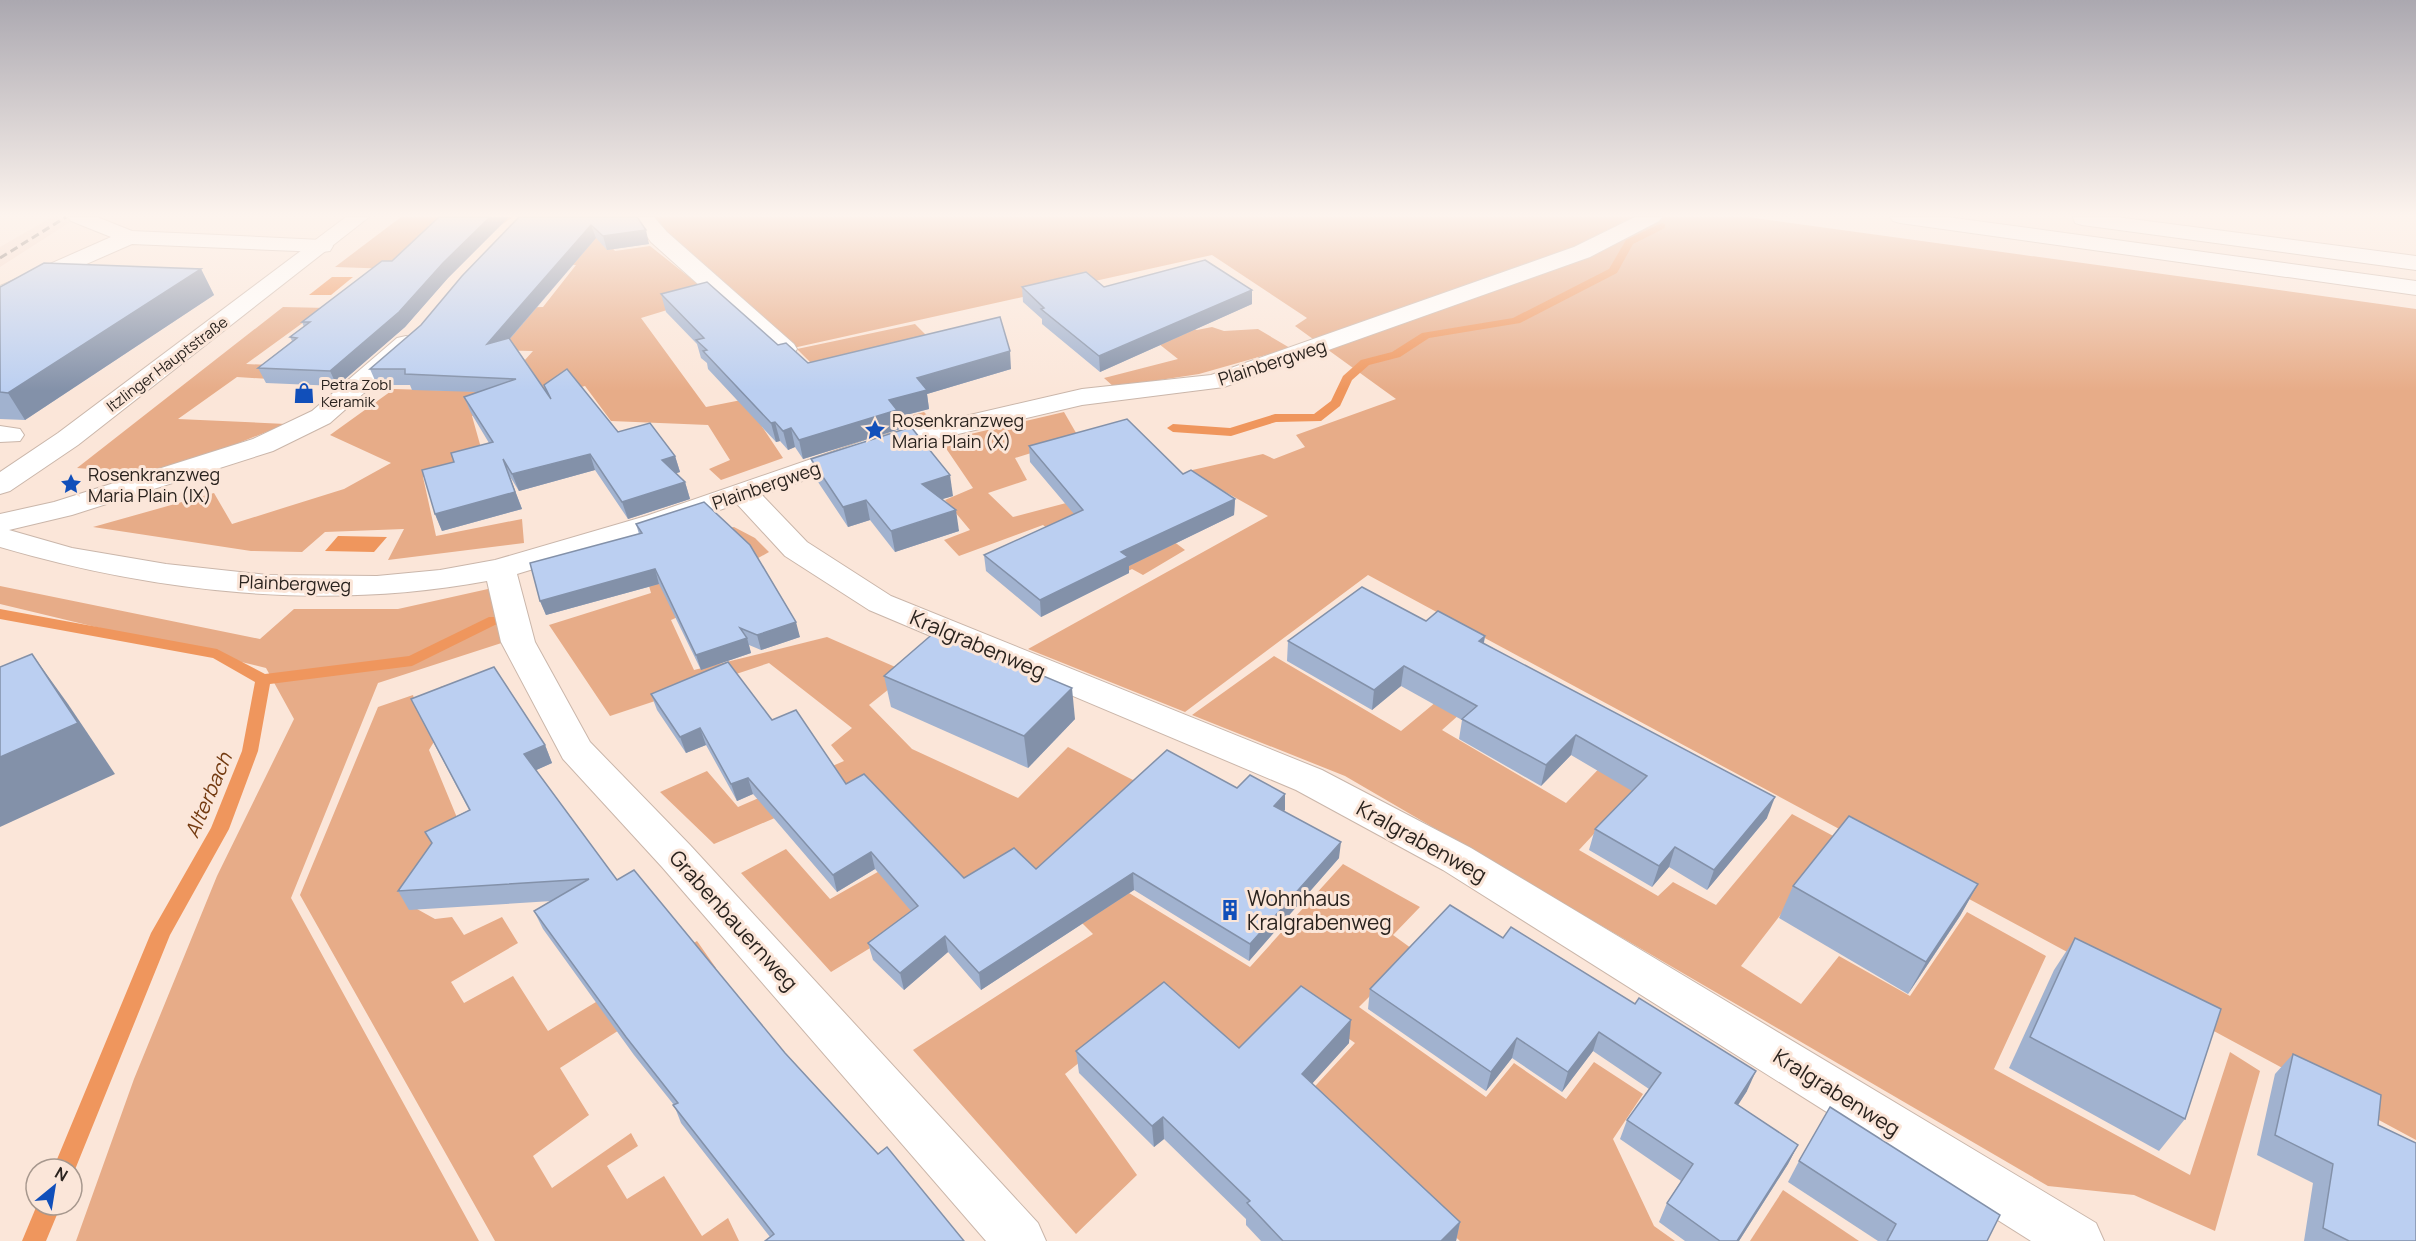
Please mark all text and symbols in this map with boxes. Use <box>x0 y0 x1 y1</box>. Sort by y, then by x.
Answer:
street label: Itzlinger Hauptstraße <box>102 311 232 417</box>
street label: Plainbergweg <box>1215 333 1329 391</box>
place label: Petra Zobl Keramik <box>321 374 392 412</box>
shop icon: Petra Zobl Keramik <box>292 381 316 405</box>
place label: Rosenkranzweg Maria Plain (X) <box>892 408 1024 453</box>
place icon: Rosenkranzweg Maria Plain (X) <box>863 418 887 442</box>
street label: Plainbergweg <box>709 455 823 515</box>
place label: Rosenkranzweg Maria Plain (IX) <box>88 462 220 507</box>
place icon: Rosenkranzweg Maria Plain (IX) <box>59 472 83 496</box>
street label: Plainbergweg <box>238 569 352 597</box>
street label: Kralgrabenweg <box>906 603 1050 685</box>
water label: Alterbach <box>178 747 238 842</box>
street label: Kralgrabenweg <box>1352 794 1492 888</box>
street label: Grabenbauernweg <box>663 844 805 996</box>
place label: Wohnhaus Kralgrabenweg <box>1247 884 1392 936</box>
building icon: Wohnhaus Kralgrabenweg <box>1218 898 1242 922</box>
street label: Kralgrabenweg <box>1768 1042 1906 1142</box>
north arrow <box>24 1157 84 1217</box>
text: N <box>51 1162 72 1186</box>

